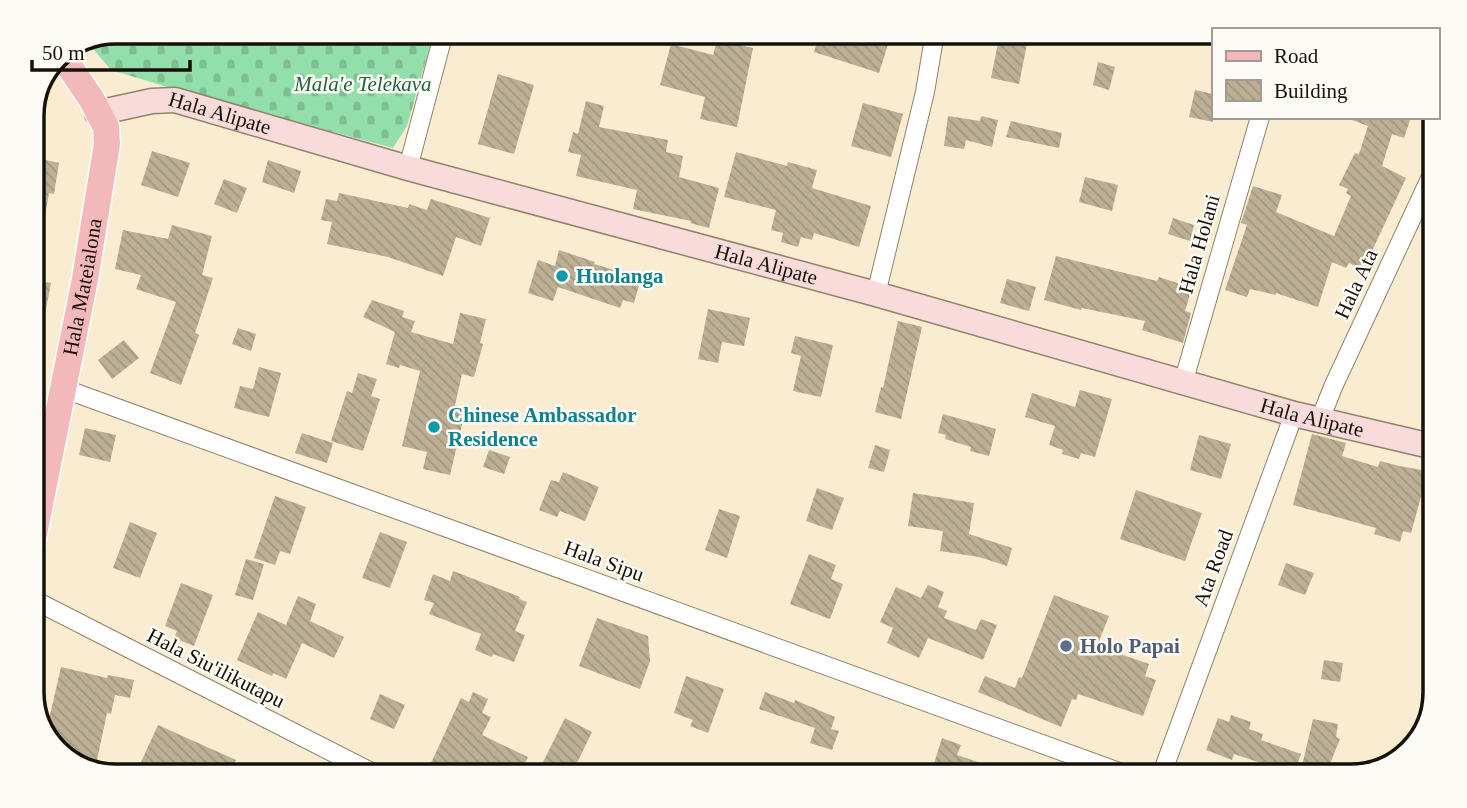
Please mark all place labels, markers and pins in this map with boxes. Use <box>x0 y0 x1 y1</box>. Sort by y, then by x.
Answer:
place label: Huolanga <box>576 264 664 288</box>
marker: Huolanga <box>554 268 570 284</box>
place label: Chinese Ambassador Residence <box>448 403 636 451</box>
marker: Chinese Ambassador Residence <box>426 419 442 435</box>
place label: Holo Papai <box>1080 634 1180 658</box>
marker: Holo Papai <box>1058 638 1074 654</box>

